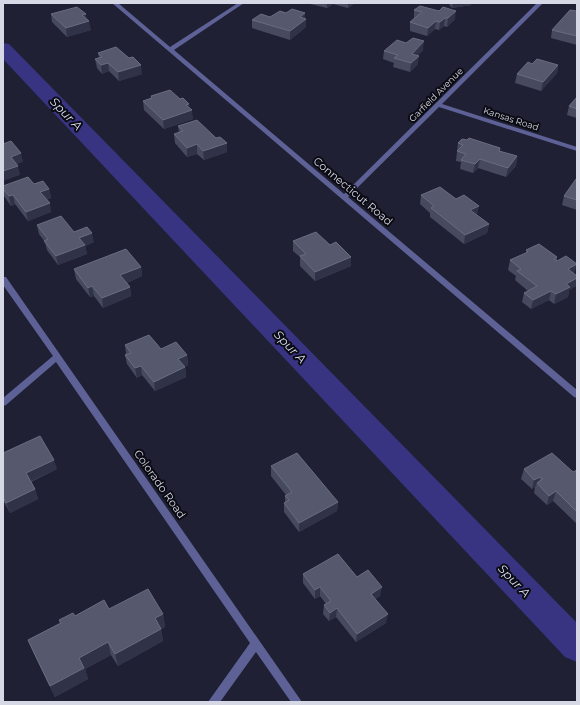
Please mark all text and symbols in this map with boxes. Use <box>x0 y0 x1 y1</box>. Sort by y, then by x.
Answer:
street label: Garfield Avenue <box>406 65 465 124</box>
water label: Spur A <box>47 94 86 133</box>
street label: Kansas Road <box>482 104 540 133</box>
street label: Connecticut Road <box>310 154 396 228</box>
water label: Spur A <box>271 327 310 366</box>
street label: Colorado Road <box>131 447 189 521</box>
water label: Spur A <box>495 561 534 600</box>

